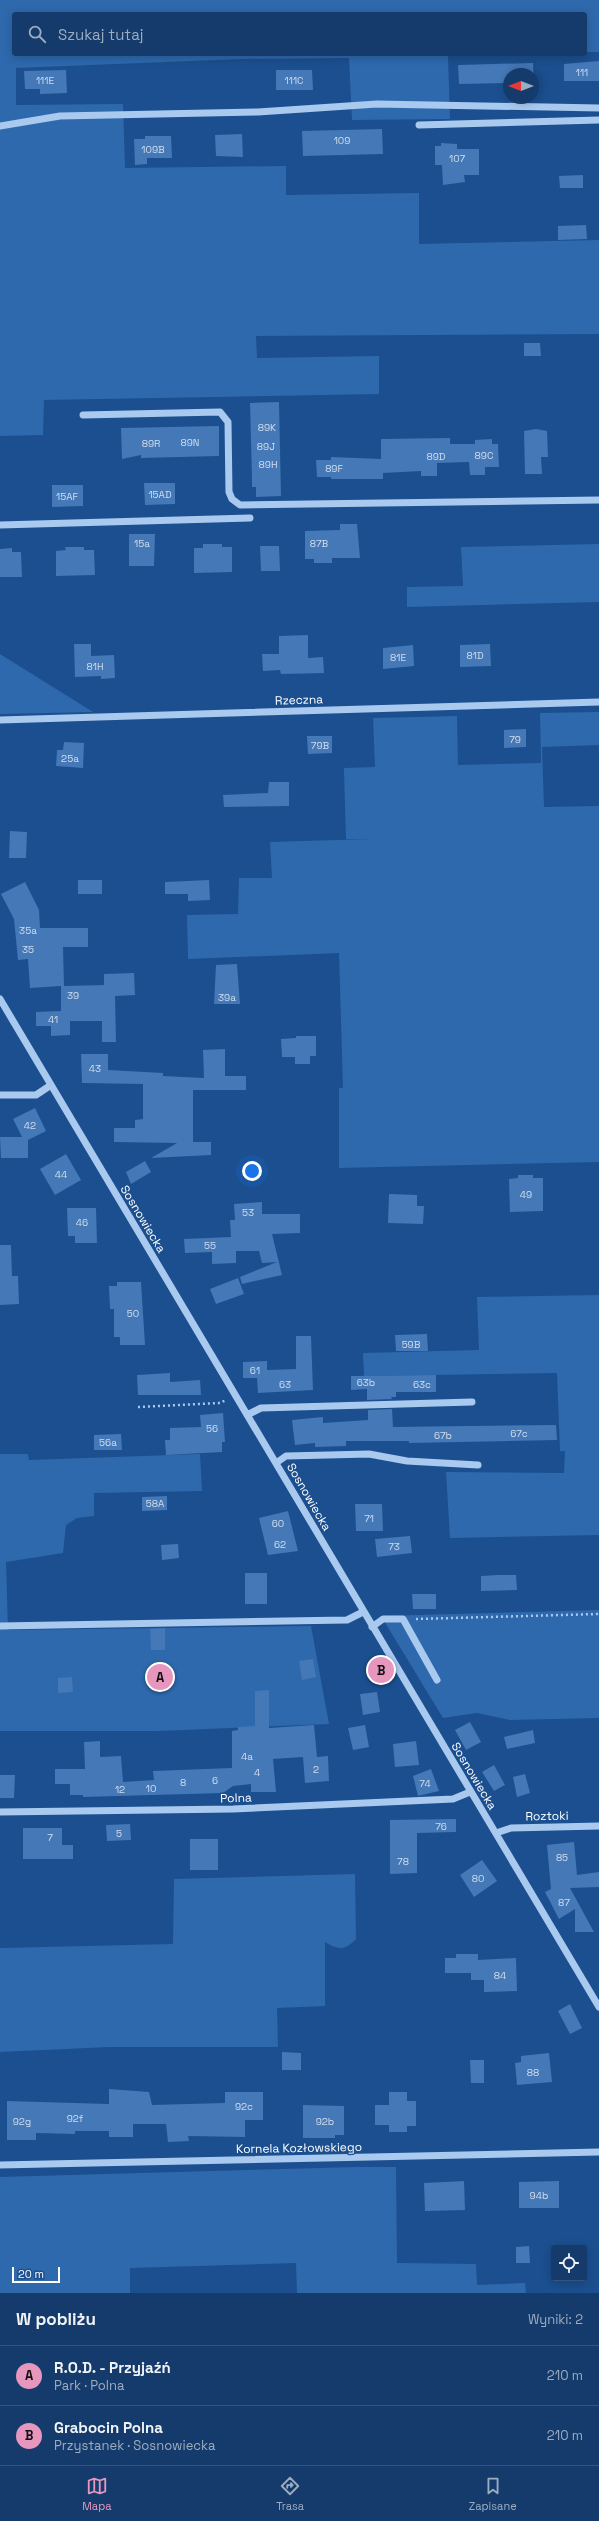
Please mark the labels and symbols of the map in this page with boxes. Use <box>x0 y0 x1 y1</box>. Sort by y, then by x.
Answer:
house number: 111 <box>576 66 588 79</box>
north arrow <box>503 68 539 104</box>
house number: 111E <box>36 74 54 87</box>
house number: 111C <box>285 74 303 87</box>
house number: 109 <box>334 134 350 147</box>
house number: 109B <box>141 143 165 156</box>
house number: 107 <box>449 152 465 165</box>
house number: 89K <box>258 421 276 434</box>
house number: 89N <box>181 436 200 449</box>
house number: 89R <box>142 437 160 450</box>
house number: 89J <box>257 440 275 453</box>
house number: 89C <box>475 449 493 462</box>
house number: 89D <box>427 450 446 463</box>
house number: 89H <box>259 458 277 471</box>
house number: 89F <box>325 462 343 475</box>
house number: 15AD <box>148 488 172 501</box>
house number: 15AF <box>56 490 79 503</box>
house number: 15a <box>134 537 150 550</box>
house number: 87B <box>310 537 329 550</box>
house number: 81D <box>466 649 484 662</box>
house number: 81E <box>390 651 406 664</box>
house number: 81H <box>87 660 103 673</box>
street label: Rzeczna <box>275 691 323 709</box>
house number: 79 <box>509 733 521 746</box>
house number: 79B <box>311 739 330 752</box>
house number: 25a <box>61 752 79 765</box>
house number: 35a <box>19 924 37 937</box>
house number: 35 <box>22 943 34 956</box>
house number: 39 <box>67 989 79 1002</box>
house number: 39a <box>218 991 236 1004</box>
house number: 41 <box>48 1013 58 1026</box>
house number: 43 <box>89 1062 101 1075</box>
house number: 42 <box>24 1119 36 1132</box>
your location <box>242 1161 262 1181</box>
house number: 44 <box>55 1168 67 1181</box>
street label: Sosnowiecka <box>117 1182 169 1256</box>
house number: 49 <box>520 1188 532 1201</box>
house number: 53 <box>242 1206 254 1219</box>
house number: 46 <box>76 1216 88 1229</box>
house number: 55 <box>204 1239 216 1252</box>
house number: 50 <box>127 1307 139 1320</box>
house number: 59B <box>402 1338 421 1351</box>
house number: 61 <box>250 1364 260 1377</box>
house number: 63b <box>357 1376 375 1389</box>
house number: 63 <box>279 1378 291 1391</box>
house number: 63c <box>413 1378 431 1391</box>
house number: 56 <box>206 1422 218 1435</box>
house number: 67c <box>510 1427 528 1440</box>
house number: 67b <box>434 1429 452 1442</box>
house number: 56a <box>99 1436 117 1449</box>
street label: Sosnowiecka <box>283 1460 335 1534</box>
house number: 58A <box>146 1497 165 1510</box>
house number: 71 <box>364 1512 374 1525</box>
house number: 60 <box>272 1517 284 1530</box>
house number: 62 <box>274 1538 286 1551</box>
house number: 73 <box>388 1540 400 1553</box>
pin: B <box>368 1655 394 1685</box>
pin: A <box>147 1662 173 1692</box>
street label: Sosnowiecka <box>448 1739 500 1813</box>
house number: 4a <box>241 1750 253 1763</box>
house number: 2 <box>313 1763 319 1776</box>
house number: 4 <box>254 1766 260 1779</box>
house number: 6 <box>212 1774 218 1787</box>
house number: 8 <box>180 1776 186 1789</box>
house number: 74 <box>419 1777 431 1790</box>
house number: 10 <box>146 1782 156 1795</box>
house number: 12 <box>115 1783 125 1796</box>
street label: Polna <box>220 1789 252 1807</box>
street label: Roztoki <box>525 1808 569 1824</box>
house number: 76 <box>435 1820 447 1833</box>
house number: 5 <box>116 1827 122 1840</box>
house number: 7 <box>47 1831 53 1844</box>
house number: 85 <box>556 1851 568 1864</box>
house number: 78 <box>397 1855 409 1868</box>
house number: 80 <box>472 1872 484 1885</box>
house number: 87 <box>558 1896 570 1909</box>
house number: 84 <box>494 1969 506 1982</box>
house number: 88 <box>527 2066 539 2079</box>
house number: 92c <box>235 2100 253 2113</box>
house number: 92f <box>67 2112 84 2125</box>
house number: 92g <box>13 2115 31 2128</box>
house number: 92b <box>316 2115 334 2128</box>
street label: Kornela Kozłowskiego <box>236 2139 362 2157</box>
house number: 94b <box>530 2189 548 2202</box>
scale bar <box>12 2265 60 2284</box>

